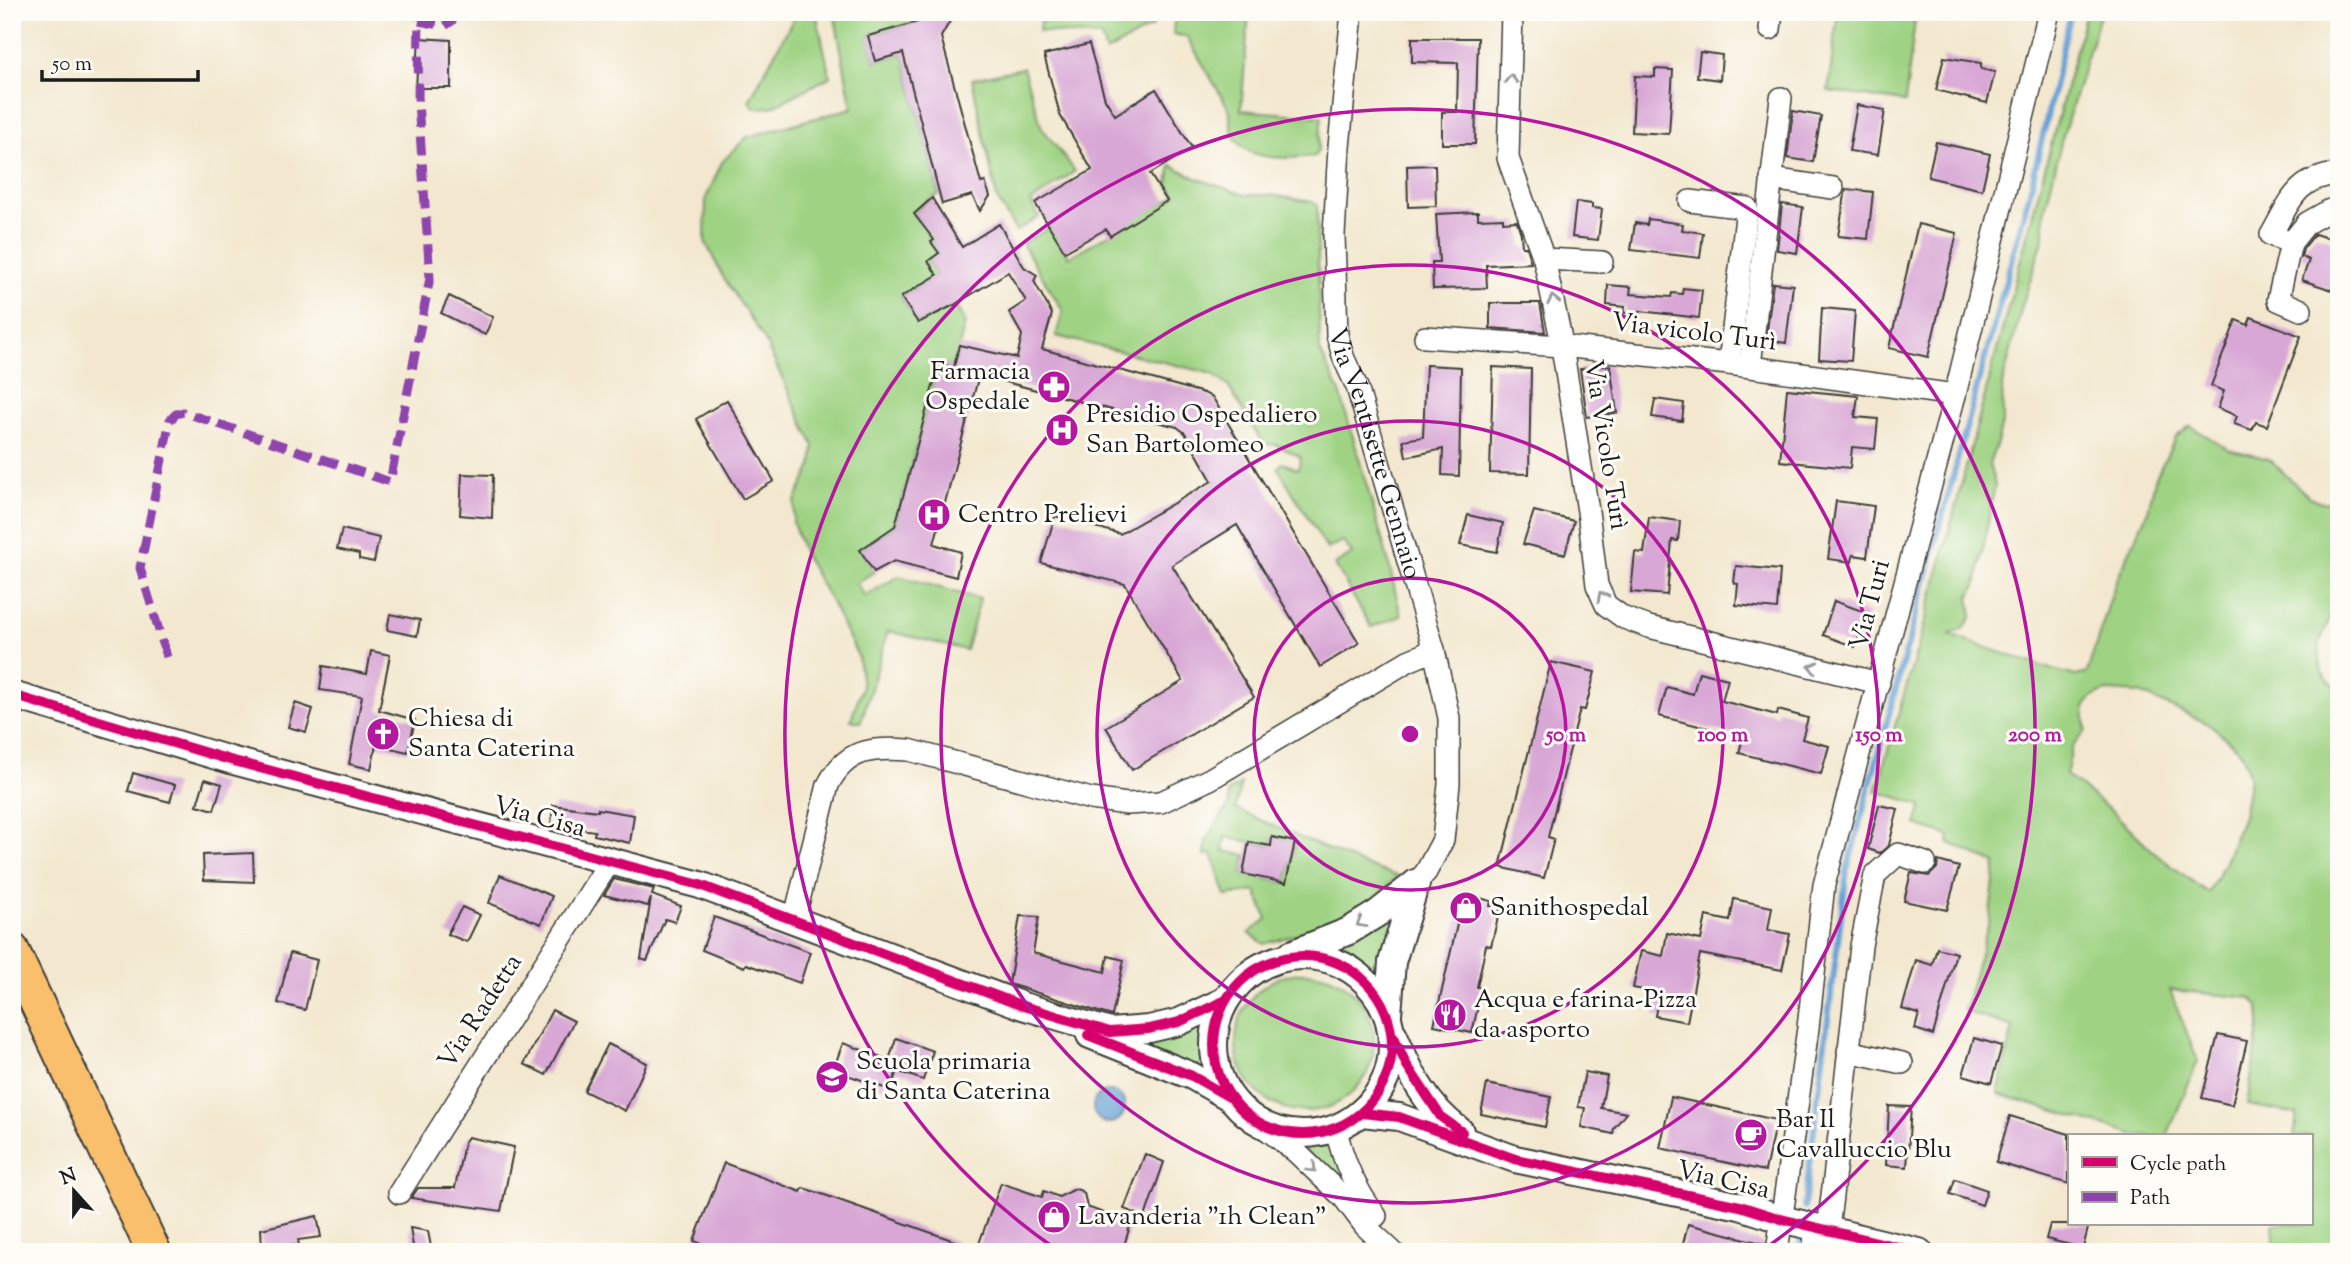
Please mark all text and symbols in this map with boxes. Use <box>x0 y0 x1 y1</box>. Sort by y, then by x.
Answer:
scale bar <box>42 38 198 82</box>
text: 50 m <box>51 50 92 80</box>
one-way arrow <box>1503 74 1519 84</box>
one-way arrow <box>1546 294 1561 306</box>
street label: Via vicolo Turì <box>1609 305 1779 361</box>
street label: Via Ventisette Gennaio <box>1317 323 1431 583</box>
place label: Farmacia Ospedale <box>925 354 1030 421</box>
street label: Via Vicolo Turì <box>1573 357 1637 533</box>
pharmacy icon: Farmacia Ospedale <box>1035 368 1073 406</box>
place label: Presidio Ospedaliero San Bartolomeo <box>1086 397 1318 464</box>
hospital icon: Presidio Ospedaliero San Bartolomeo <box>1043 411 1081 449</box>
hospital icon: Centro Prelievi <box>915 496 953 534</box>
place label: Centro Prelievi <box>958 497 1127 534</box>
street label: Via Turi <box>1841 556 1901 654</box>
one-way arrow <box>1597 590 1611 603</box>
one-way arrow <box>1807 660 1819 675</box>
place label: Chiesa di Santa Caterina <box>408 701 575 768</box>
church icon: Chiesa di Santa Caterina <box>364 715 402 753</box>
text: 50 m <box>1544 721 1587 751</box>
text: 100 m <box>1698 721 1749 751</box>
text: 150 m <box>1855 721 1903 751</box>
text: 200 m <box>2008 721 2063 751</box>
centre of rings <box>1398 722 1422 746</box>
street label: Via Cisa <box>489 788 589 848</box>
shop icon: Sanithospedal <box>1447 889 1485 927</box>
place label: Sanithospedal <box>1490 890 1649 927</box>
one-way arrow <box>1356 915 1369 928</box>
street label: Via Radetta <box>430 947 532 1077</box>
place label: Acqua e farina-Pizza da asporto <box>1474 982 1697 1049</box>
restaurant icon: Acqua e farina-Pizza da asporto <box>1431 996 1469 1034</box>
place label: Scuola primaria di Santa Caterina <box>856 1044 1050 1111</box>
school or university icon: Scuola primaria di Santa Caterina <box>813 1058 851 1096</box>
place label: Bar Il Cavalluccio Blu <box>1776 1102 1952 1169</box>
cafe icon: Bar Il Cavalluccio Blu <box>1732 1116 1770 1154</box>
legend <box>2068 1134 2312 1226</box>
text: Cycle path <box>2130 1150 2227 1180</box>
street label: Via Cisa <box>1673 1152 1773 1210</box>
north arrow <box>38 1156 108 1226</box>
one-way arrow <box>1304 1159 1317 1172</box>
text: N <box>57 1162 81 1193</box>
text: Path <box>2130 1184 2171 1214</box>
shop icon: Lavanderia "1h Clean" <box>1035 1198 1073 1236</box>
place label: Lavanderia "1h Clean" <box>1078 1199 1327 1236</box>

